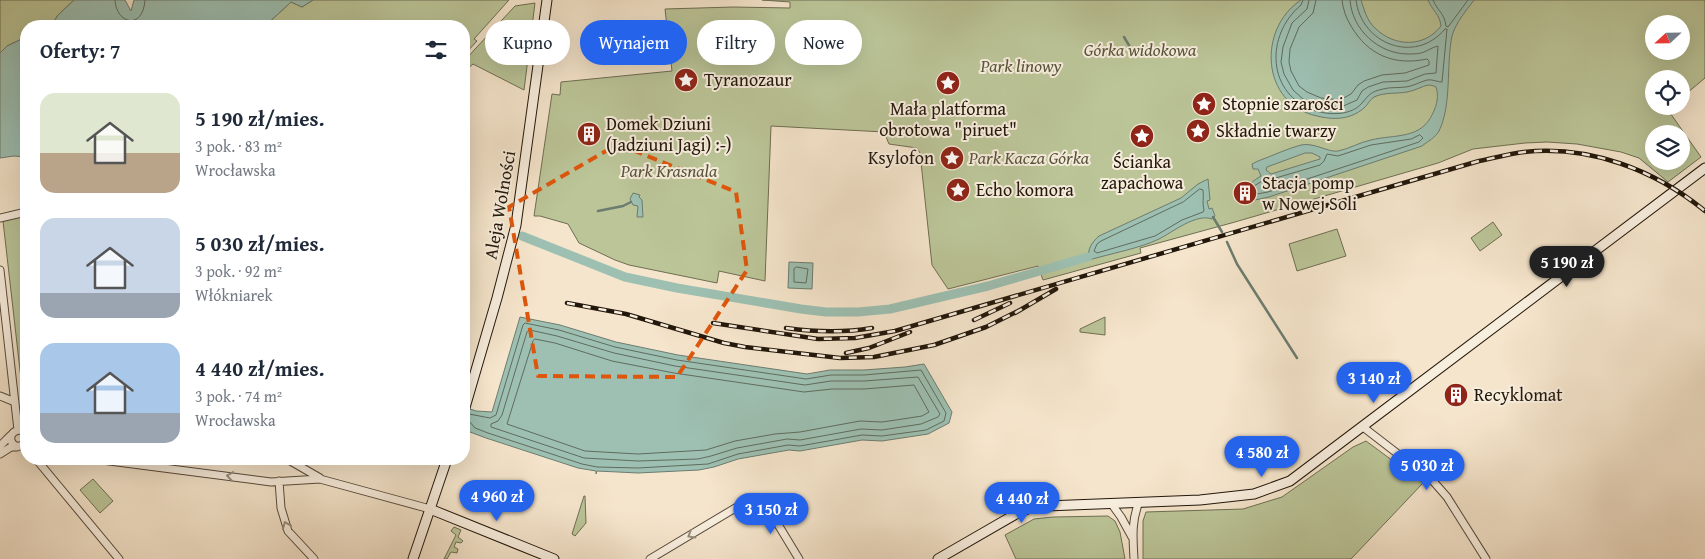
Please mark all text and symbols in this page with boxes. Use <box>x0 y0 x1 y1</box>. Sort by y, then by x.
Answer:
north arrow <box>1645 15 1690 60</box>
map controls <box>1645 15 1690 170</box>
chip: Kupno <box>485 20 570 65</box>
chip: Wynajem <box>580 20 687 65</box>
chip: Filtry <box>697 20 775 65</box>
chip: Nowe <box>785 20 862 65</box>
text: Oferty: 7 <box>40 35 121 66</box>
icon: filters <box>422 36 450 64</box>
park label: Górka widokowa <box>1084 36 1197 63</box>
park label: Park linowy <box>979 52 1062 79</box>
place label: Tyranozaur <box>704 66 792 93</box>
place icon: Tyranozaur <box>673 67 699 93</box>
place icon: Mała platforma obrotowa "piruet" <box>935 70 961 96</box>
button: locate <box>1645 70 1690 115</box>
place label: Stopnie szarości <box>1222 90 1344 117</box>
place icon: Stopnie szarości <box>1191 91 1217 117</box>
place label: Mała platforma obrotowa "piruet" <box>879 95 1017 143</box>
text: 5 190 zł/mies. <box>195 103 325 134</box>
place label: Domek Dziuni (Jadziuni Jagi) :-) <box>606 110 732 158</box>
icon: home <box>80 113 140 173</box>
place label: Składnie twarzy <box>1216 117 1337 144</box>
place icon: Składnie twarzy <box>1185 118 1211 144</box>
building icon: Domek Dziuni (Jadziuni Jagi) :-) <box>576 121 602 147</box>
place icon: Ścianka zapachowa <box>1129 123 1155 149</box>
button: layers <box>1645 125 1690 170</box>
text: 3 pok. · 83 m² <box>195 134 282 158</box>
place label: Ksylofon <box>868 144 934 171</box>
park label: Park Kacza Górka <box>968 144 1090 171</box>
place icon: Ksylofon <box>939 145 965 171</box>
street label: Aleja Wolności <box>477 148 522 261</box>
place label: Ścianka zapachowa <box>1101 148 1184 196</box>
park label: Park Krasnala <box>620 157 718 184</box>
text: Wrocławska <box>195 158 276 182</box>
place label: Stacja pomp w Nowej Soli <box>1262 169 1357 217</box>
place label: Echo komora <box>976 176 1074 203</box>
place icon: Echo komora <box>945 177 971 203</box>
building icon: Stacja pomp w Nowej Soli <box>1232 180 1258 206</box>
text: 5 030 zł/mies. <box>195 228 325 259</box>
icon: home <box>80 238 140 298</box>
pin: 5 190 zł <box>1515 246 1619 288</box>
text: 5 190 zł <box>1540 250 1594 274</box>
text: 3 pok. · 92 m² <box>195 259 282 283</box>
text: Włókniarek <box>195 283 273 307</box>
text: 4 440 zł/mies. <box>195 353 325 384</box>
pin: 3 140 zł <box>1322 362 1426 404</box>
icon: home <box>80 363 140 423</box>
text: 3 140 zł <box>1347 366 1401 390</box>
place label: Recyklomat <box>1474 381 1563 408</box>
building icon: Recyklomat <box>1443 382 1469 408</box>
text: 3 pok. · 74 m² <box>195 384 282 408</box>
text: Wrocławska <box>195 408 276 432</box>
pin: 4 580 zł <box>1210 436 1314 478</box>
text: 4 580 zł <box>1235 440 1289 464</box>
pin: 5 030 zł <box>1375 448 1479 491</box>
text: 5 030 zł <box>1400 453 1454 477</box>
one-way arrow <box>226 471 235 481</box>
pin: 4 960 zł <box>445 480 549 522</box>
pin: 4 440 zł <box>970 482 1074 524</box>
text: 4 960 zł <box>470 484 524 508</box>
text: 4 440 zł <box>995 486 1049 510</box>
pin: 3 150 zł <box>719 492 823 535</box>
text: 3 150 zł <box>744 497 798 521</box>
one-way arrow <box>282 521 292 530</box>
one-way arrow <box>687 528 696 538</box>

